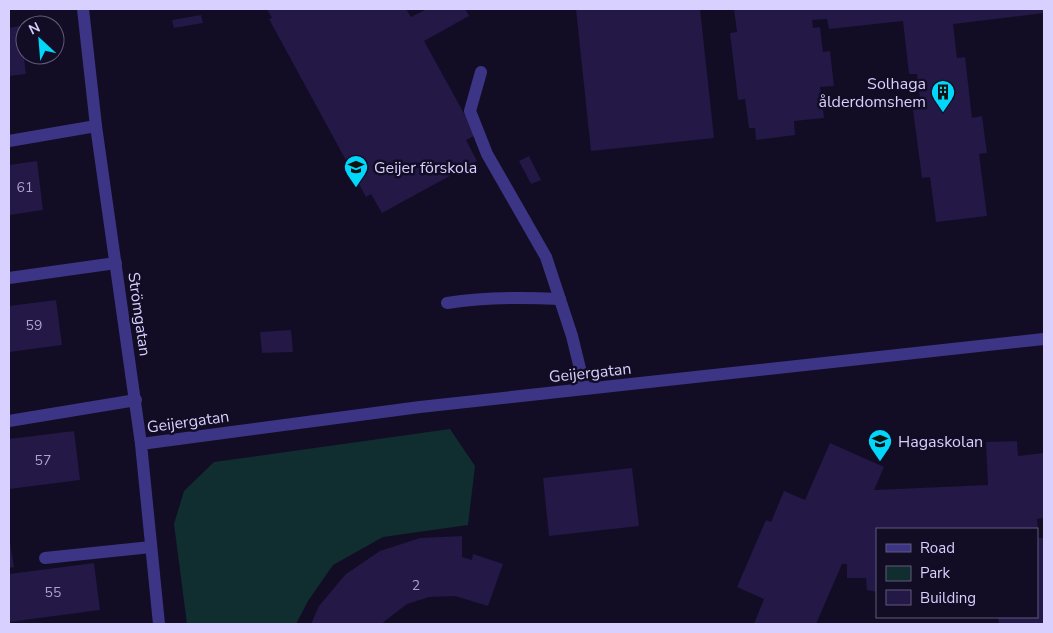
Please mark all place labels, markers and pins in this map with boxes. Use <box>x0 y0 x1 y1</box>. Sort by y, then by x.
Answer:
place label: Solhaga ålderdomshem <box>818 73 926 113</box>
building icon: Solhaga ålderdomshem <box>930 79 956 113</box>
school or university icon: Geijer förskola <box>343 154 369 188</box>
place label: Geijer förskola <box>374 157 477 179</box>
school or university icon: Hagaskolan <box>867 428 893 462</box>
place label: Hagaskolan <box>898 431 983 453</box>

